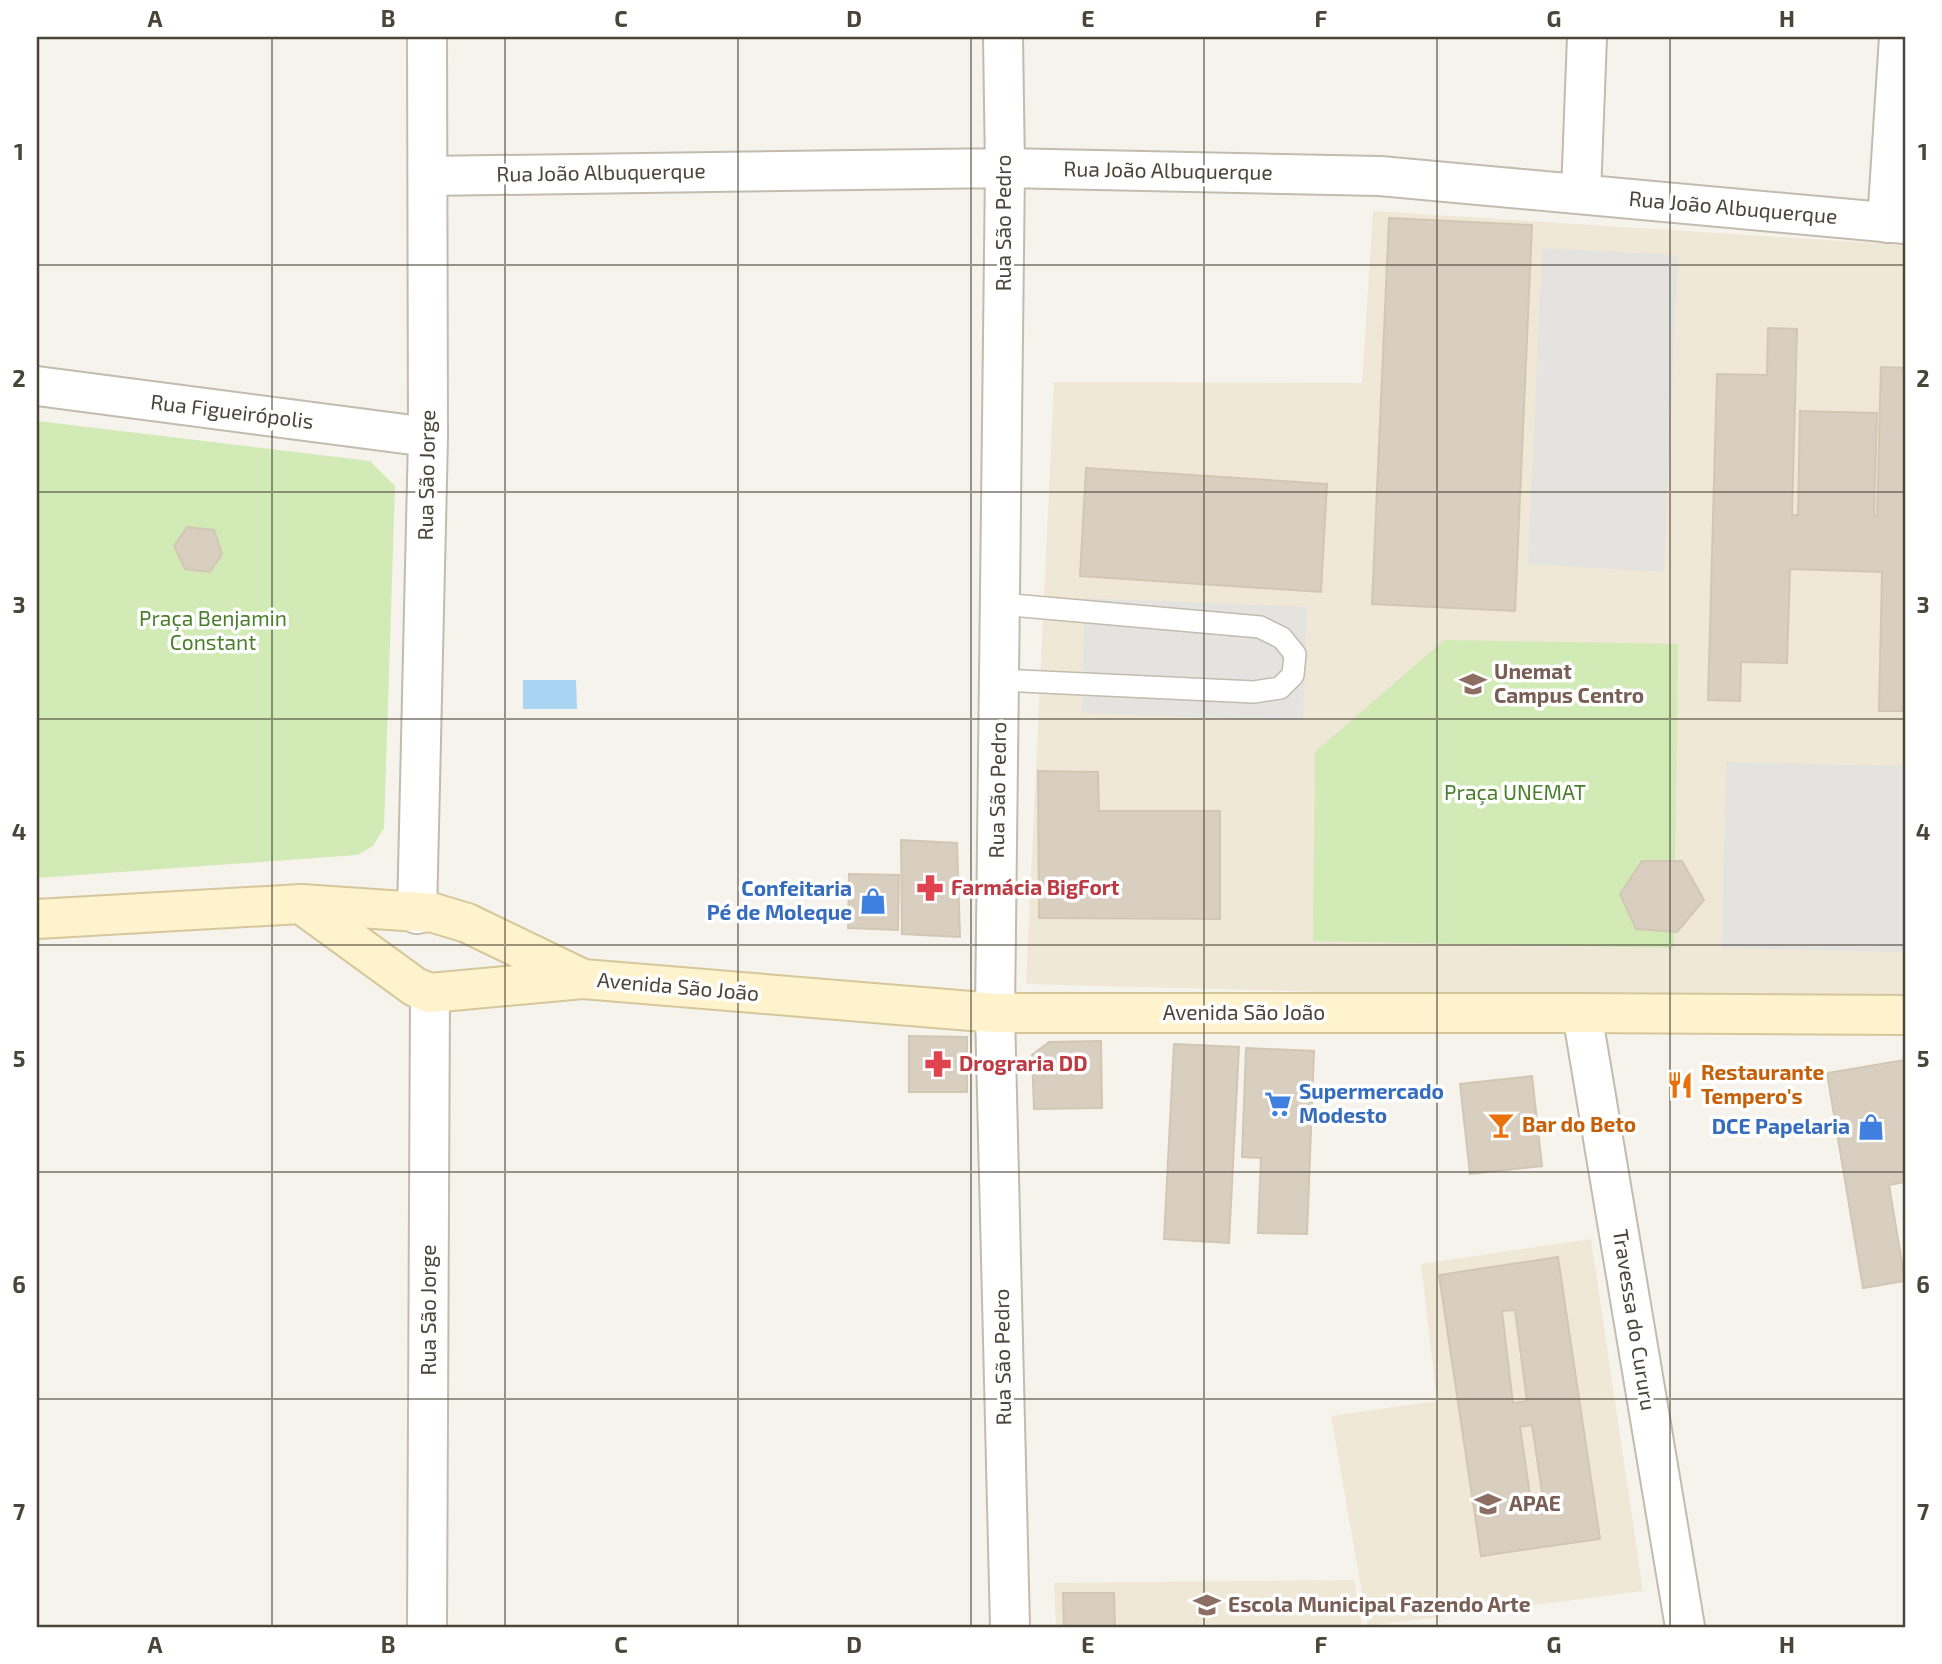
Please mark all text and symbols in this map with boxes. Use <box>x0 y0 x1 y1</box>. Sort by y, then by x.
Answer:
text: A <box>147 4 163 32</box>
text: B <box>381 4 395 32</box>
text: C <box>614 4 628 32</box>
text: D <box>846 4 862 32</box>
text: E <box>1081 4 1095 32</box>
text: F <box>1315 4 1328 32</box>
text: G <box>1547 4 1561 32</box>
text: H <box>1779 4 1795 32</box>
text: 1 <box>14 137 24 165</box>
text: 1 <box>1918 137 1928 165</box>
street label: Rua São Pedro <box>990 155 1015 291</box>
street label: Rua João Albuquerque <box>1063 155 1273 184</box>
street label: Rua João Albuquerque <box>496 157 706 186</box>
street label: Rua João Albuquerque <box>1628 185 1838 228</box>
text: 2 <box>12 364 26 392</box>
text: 2 <box>1916 364 1930 392</box>
street label: Rua Figueirópolis <box>149 388 315 433</box>
street label: Rua São Jorge <box>412 409 439 541</box>
text: 3 <box>12 590 26 618</box>
text: 3 <box>1916 590 1930 618</box>
park label: Praça Benjamin Constant <box>139 605 287 654</box>
place label: Unemat Campus Centro <box>1494 658 1644 707</box>
school or university icon: Unemat Campus Centro <box>1458 669 1488 699</box>
street label: Rua São Pedro <box>983 721 1010 859</box>
park label: Praça UNEMAT <box>1444 779 1586 806</box>
text: 4 <box>12 817 26 845</box>
text: 4 <box>1916 817 1930 845</box>
pharmacy icon: Farmácia BigFort <box>915 873 945 903</box>
place label: Farmácia BigFort <box>951 874 1120 899</box>
place label: Confeitaria Pé de Moleque <box>707 875 852 924</box>
shop icon: Confeitaria Pé de Moleque <box>858 886 888 916</box>
street label: Avenida São João <box>596 966 760 1005</box>
street label: Avenida São João <box>1163 999 1325 1024</box>
text: 5 <box>13 1044 25 1072</box>
text: 5 <box>1917 1044 1929 1072</box>
pharmacy icon: Drograria DD <box>923 1049 953 1079</box>
place label: Drograria DD <box>959 1050 1088 1075</box>
place label: Restaurante Tempero's <box>1701 1059 1825 1108</box>
restaurant icon: Restaurante Tempero's <box>1665 1070 1695 1100</box>
place label: Supermercado Modesto <box>1299 1078 1444 1127</box>
supermarket icon: Supermercado Modesto <box>1263 1089 1293 1119</box>
bar icon: Bar do Beto <box>1486 1110 1516 1140</box>
place label: Bar do Beto <box>1522 1111 1636 1136</box>
shop icon: DCE Papelaria <box>1856 1112 1886 1142</box>
place label: DCE Papelaria <box>1712 1113 1850 1138</box>
street label: Travessa do Cururu <box>1609 1227 1662 1412</box>
street label: Rua São Jorge <box>415 1245 440 1375</box>
text: 6 <box>12 1270 26 1298</box>
text: 6 <box>1916 1270 1930 1298</box>
street label: Rua São Pedro <box>988 1288 1015 1426</box>
school or university icon: APAE <box>1473 1489 1503 1519</box>
place label: APAE <box>1509 1490 1561 1515</box>
text: 7 <box>13 1497 25 1525</box>
text: 7 <box>1917 1497 1929 1525</box>
school or university icon: Escola Municipal Fazendo Arte <box>1192 1590 1222 1620</box>
place label: Escola Municipal Fazendo Arte <box>1228 1591 1531 1616</box>
text: A <box>147 1630 163 1658</box>
text: B <box>381 1630 395 1658</box>
text: C <box>614 1630 628 1658</box>
text: D <box>846 1630 862 1658</box>
text: E <box>1081 1630 1095 1658</box>
text: F <box>1315 1630 1328 1658</box>
text: G <box>1547 1630 1561 1658</box>
text: H <box>1779 1630 1795 1658</box>

